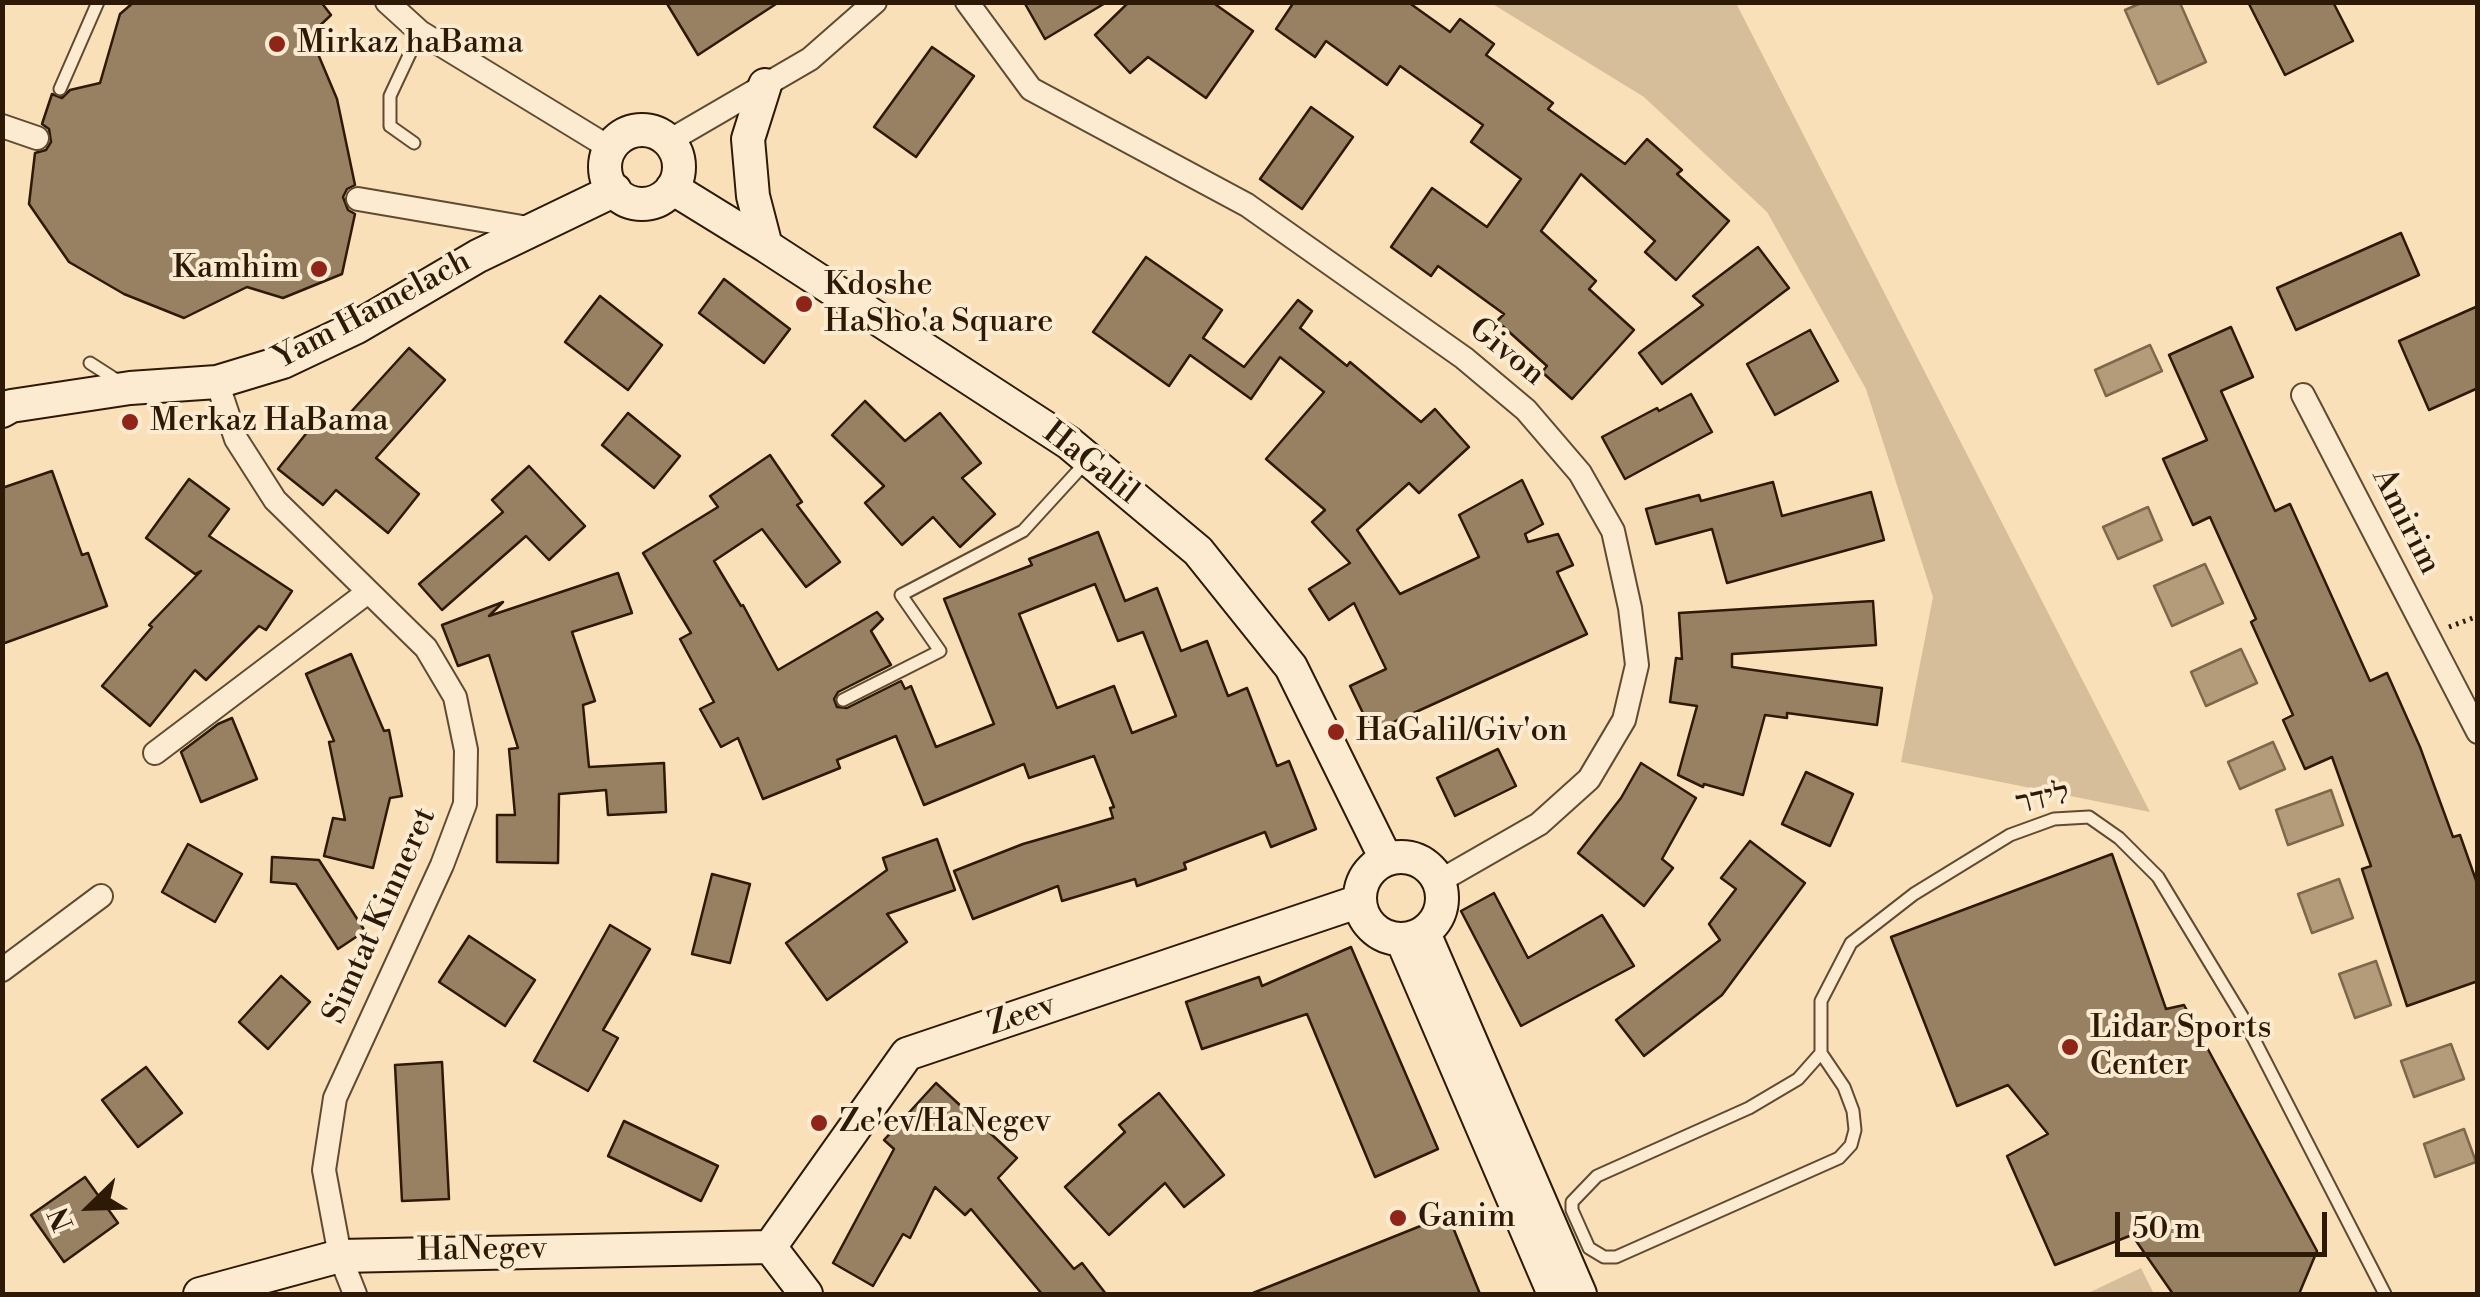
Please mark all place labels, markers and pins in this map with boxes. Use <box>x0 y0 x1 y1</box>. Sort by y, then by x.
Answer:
place label: Mirkaz haBama <box>297 25 523 63</box>
marker: Mirkaz haBama <box>266 33 288 55</box>
place label: Kamhim <box>173 250 299 288</box>
marker: Kamhim <box>308 258 330 280</box>
place label: Kdoshe HaSho'a Square <box>824 267 1054 342</box>
marker: Kdoshe HaSho'a Square <box>793 293 815 315</box>
place label: Merkaz HaBama <box>150 403 388 441</box>
marker: Merkaz HaBama <box>119 411 141 433</box>
place label: HaGalil/Giv'on <box>1356 713 1567 751</box>
marker: HaGalil/Giv'on <box>1325 721 1347 743</box>
place label: Lidar Sports Center <box>2090 1010 2271 1085</box>
marker: Lidar Sports Center <box>2059 1036 2081 1058</box>
place label: Ze'ev/HaNegev <box>839 1104 1051 1142</box>
marker: Ze'ev/HaNegev <box>808 1112 830 1134</box>
place label: Ganim <box>1418 1199 1515 1237</box>
marker: Ganim <box>1387 1207 1409 1229</box>

